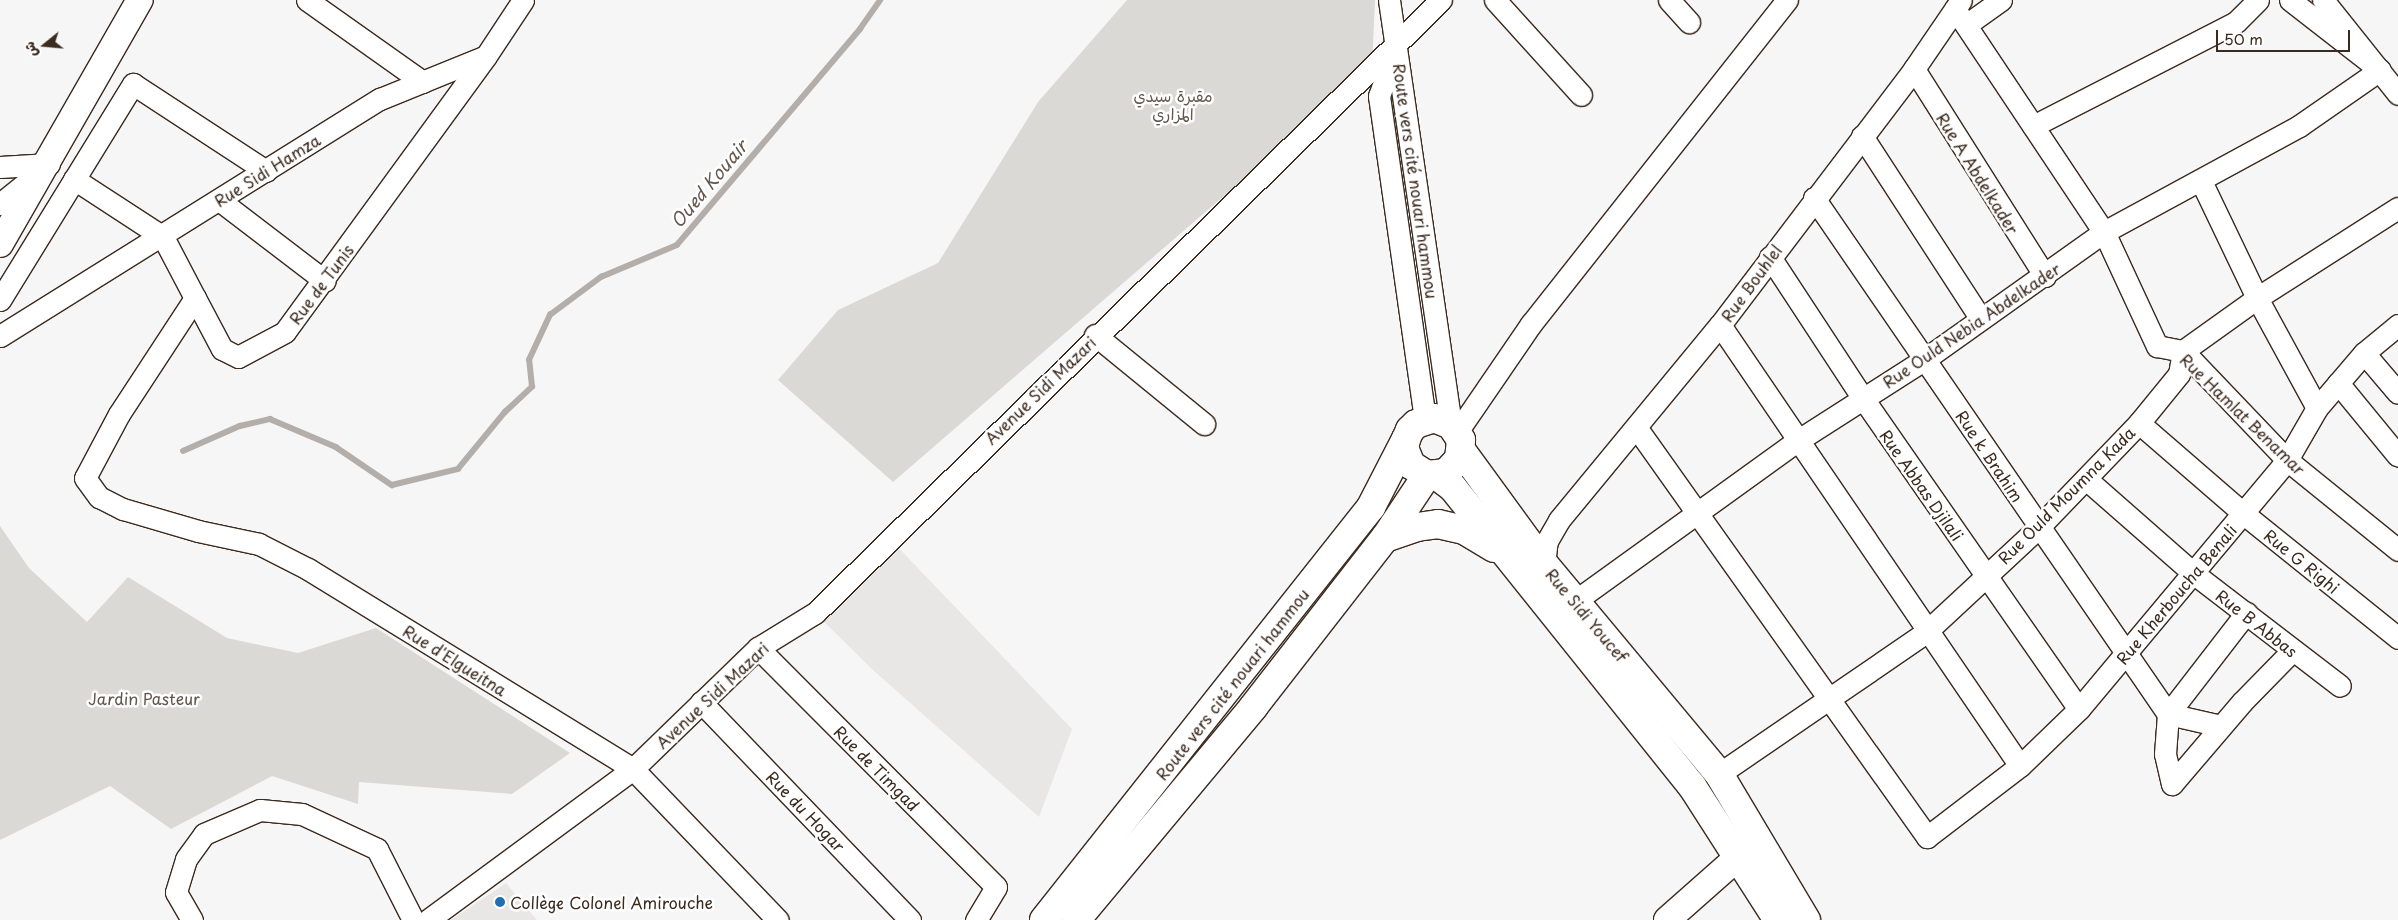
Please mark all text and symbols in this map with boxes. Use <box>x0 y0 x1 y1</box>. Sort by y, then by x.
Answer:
north arrow <box>20 20 70 70</box>
scale bar <box>2218 20 2352 52</box>
text: 50 m <box>2224 27 2263 50</box>
text: ش <box>18 39 42 60</box>
street label: Route vers cité nouari hammou <box>1390 61 1442 301</box>
park label: مقبرة سيدي المزاري <box>1133 85 1213 123</box>
street label: Rue A Abdelkader <box>1933 109 2023 237</box>
street label: Rue Sidi Hamza <box>210 130 324 210</box>
water label: Oued Kouair <box>666 135 752 233</box>
street label: Rue de Tunis <box>284 239 358 329</box>
street label: Rue Bouhlel <box>1716 240 1786 326</box>
street label: Rue Ould Nebia Abdelkader <box>1877 258 2065 392</box>
street label: Avenue Sidi Mazari <box>980 332 1100 448</box>
street label: Rue Hamlat Benamar <box>2176 349 2310 479</box>
street label: Rue k Brahim <box>1952 406 2028 506</box>
street label: Rue Ould Moumna Kada <box>1993 422 2139 568</box>
street label: Rue Abbas Djilali <box>1876 425 1968 545</box>
street label: Rue Kherboucha Benali <box>2111 519 2241 669</box>
street label: Rue G Righi <box>2260 525 2344 597</box>
street label: Rue Sidi Youcef <box>1542 564 1632 666</box>
street label: Route vers cité nouari hammou <box>1151 584 1313 784</box>
street label: Rue B Abbas <box>2212 585 2302 661</box>
street label: Rue d'Elgueitna <box>399 620 511 700</box>
street label: Avenue Sidi Mazari <box>652 638 772 752</box>
park label: Jardin Pasteur <box>88 688 200 708</box>
street label: Rue de Timgad <box>829 720 925 816</box>
street label: Rue du Hogar <box>762 766 850 856</box>
place label: Collège Colonel Amirouche <box>510 892 715 912</box>
marker: Collège Colonel Amirouche <box>494 896 506 908</box>

